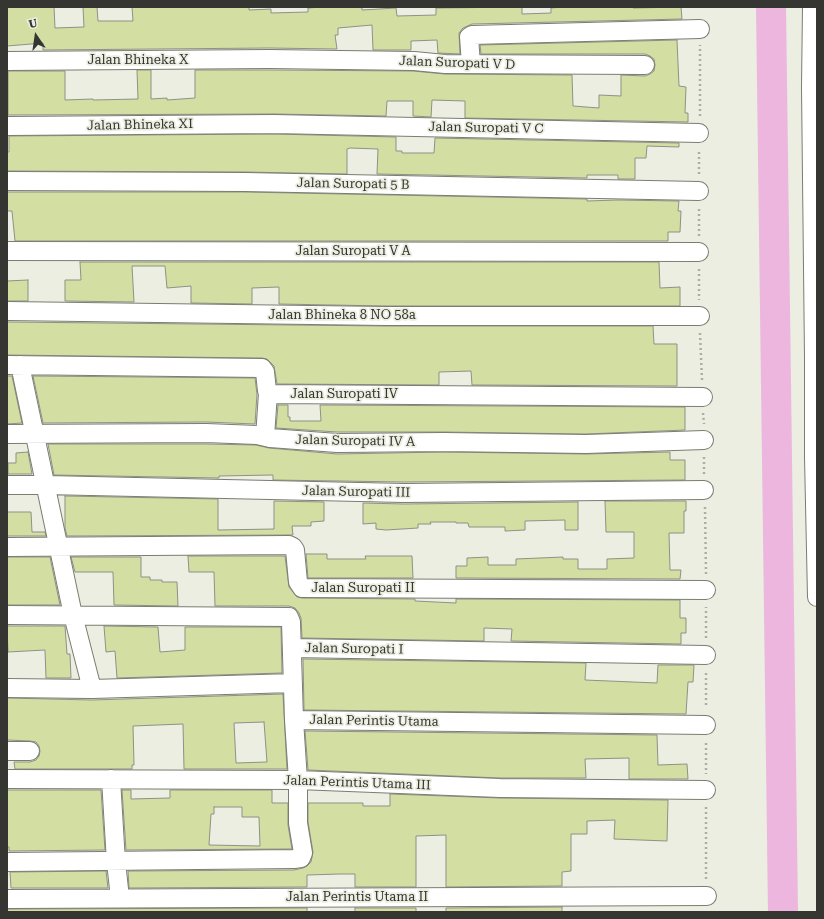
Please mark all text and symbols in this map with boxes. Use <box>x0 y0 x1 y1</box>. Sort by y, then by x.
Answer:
north arrow <box>16 16 56 56</box>
text: U <box>28 17 39 31</box>
street label: Jalan Bhineka X <box>87 52 189 68</box>
street label: Jalan Suropati V D <box>399 53 515 73</box>
street label: Jalan Bhineka XI <box>87 116 193 134</box>
street label: Jalan Suropati V C <box>428 119 544 137</box>
street label: Jalan Suropati 5 B <box>296 175 410 193</box>
street label: Jalan Suropati V A <box>295 243 411 259</box>
street label: Jalan Bhineka 8 NO 58a <box>268 307 416 323</box>
street label: Jalan Suropati IV <box>290 386 398 402</box>
street label: Jalan Suropati IV A <box>295 432 415 450</box>
street label: Jalan Suropati III <box>302 483 410 501</box>
street label: Jalan Suropati II <box>311 580 415 596</box>
street label: Jalan Suropati I <box>305 640 403 658</box>
street label: Jalan Perintis Utama <box>309 712 439 730</box>
street label: Jalan Perintis Utama III <box>283 773 431 793</box>
street label: Jalan Perintis Utama II <box>286 889 428 905</box>

